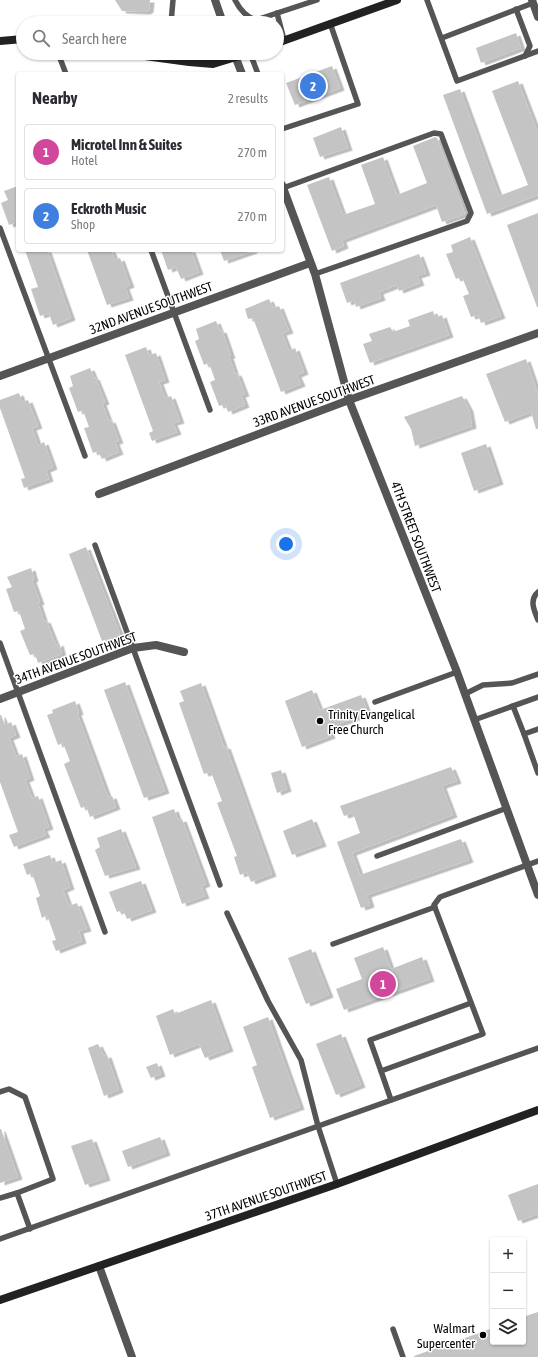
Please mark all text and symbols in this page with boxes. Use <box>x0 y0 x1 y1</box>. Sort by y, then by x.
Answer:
search box <box>16 16 284 60</box>
icon: search <box>30 27 52 49</box>
text: Search here <box>62 30 127 47</box>
pin: 2 <box>300 71 326 101</box>
text: Nearby <box>32 88 78 108</box>
text: 2 results <box>228 91 268 106</box>
text: Microtel Inn & Suites <box>71 136 182 153</box>
text: 1 <box>43 145 49 160</box>
text: 270 m <box>238 145 267 160</box>
text: Hotel <box>71 153 98 168</box>
text: Eckroth Music <box>71 200 146 217</box>
text: 2 <box>43 209 49 224</box>
text: 270 m <box>238 209 267 224</box>
text: Shop <box>71 217 95 232</box>
street label: 32ND AVENUE SOUTHWEST <box>87 279 215 337</box>
street label: 33RD AVENUE SOUTHWEST <box>251 372 377 430</box>
street label: 4TH STREET SOUTHWEST <box>388 479 444 595</box>
your location <box>276 534 296 554</box>
street label: 34TH AVENUE SOUTHWEST <box>13 629 139 687</box>
place label: Trinity Evangelical Free Church <box>328 707 416 737</box>
marker: Trinity Evangelical Free Church <box>315 716 325 726</box>
pin: 1 <box>370 969 396 999</box>
street label: 37TH AVENUE SOUTHWEST <box>203 1168 329 1224</box>
map controls <box>490 1237 526 1345</box>
button: + <box>490 1237 526 1273</box>
button: − <box>490 1273 526 1309</box>
button: layers <box>490 1309 526 1345</box>
place label: Walmart Supercenter <box>417 1321 475 1351</box>
marker: Walmart Supercenter <box>478 1330 488 1340</box>

